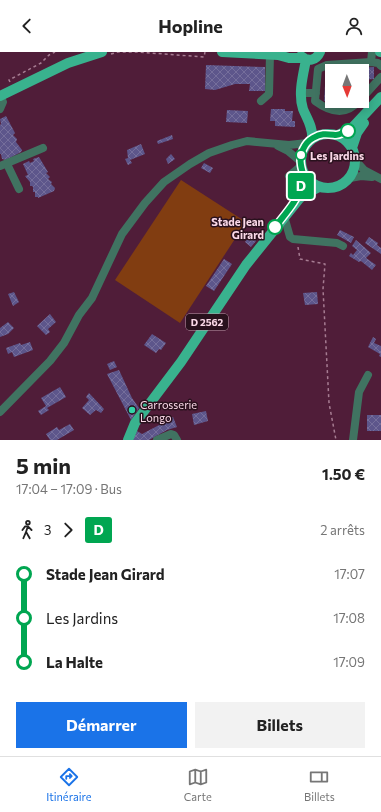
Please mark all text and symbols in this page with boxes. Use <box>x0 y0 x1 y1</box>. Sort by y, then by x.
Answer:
icon: back <box>16 15 38 37</box>
text: Hopline <box>158 15 223 37</box>
icon: person <box>343 15 365 37</box>
north arrow <box>325 64 369 108</box>
map controls <box>325 64 369 108</box>
unlabelled marker <box>340 123 356 139</box>
marker: Les Jardins <box>295 149 307 161</box>
place label: Les Jardins <box>310 149 364 163</box>
line badge: D <box>288 173 314 199</box>
text: D <box>296 177 306 194</box>
place label: Stade Jean Girard <box>211 215 264 241</box>
marker: Stade Jean Girard <box>267 219 283 235</box>
road number: D 2562 <box>186 314 228 330</box>
place label: Carrosserie Longo <box>140 398 197 424</box>
marker: Carrosserie Longo <box>127 405 137 415</box>
text: 5 min <box>16 452 71 479</box>
text: 1.50 € <box>322 465 365 483</box>
text: 17:04 – 17:09 · Bus <box>16 481 122 497</box>
icon: walk <box>16 519 38 541</box>
icon: forward <box>57 519 79 541</box>
text: D <box>93 521 104 538</box>
text: 3 <box>44 522 51 538</box>
text: 2 arrêts <box>320 522 365 538</box>
text: Stade Jean Girard <box>46 565 165 583</box>
text: 17:07 <box>334 566 365 582</box>
text: Les Jardins <box>46 609 118 627</box>
text: 17:08 <box>333 610 365 626</box>
text: La Halte <box>46 653 103 671</box>
text: 17:09 <box>333 654 365 670</box>
button: Démarrer <box>16 702 187 748</box>
button: Billets <box>195 702 365 748</box>
tab: Itinéraire <box>46 766 92 803</box>
tab: Carte <box>184 766 212 803</box>
tab: Billets <box>304 766 335 803</box>

